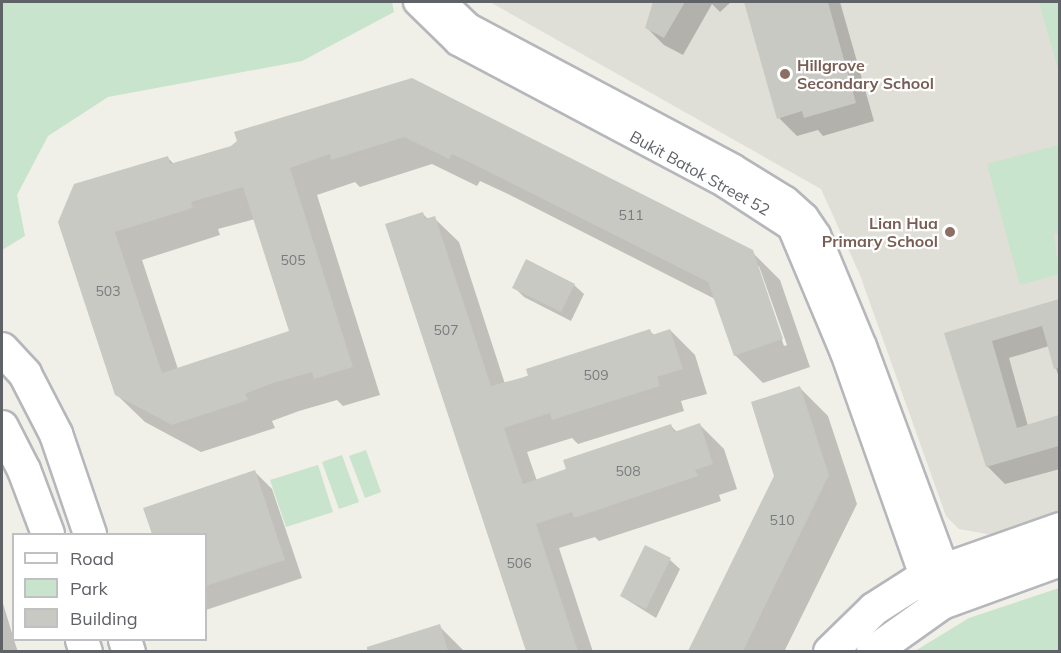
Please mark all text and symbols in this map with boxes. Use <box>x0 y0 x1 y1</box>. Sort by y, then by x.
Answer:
place label: Hillgrove Secondary School <box>797 55 934 93</box>
marker: Hillgrove Secondary School <box>778 67 792 81</box>
street label: Bukit Batok Street 52 <box>627 127 773 219</box>
house number: 511 <box>618 207 644 223</box>
place label: Lian Hua Primary School <box>822 213 938 251</box>
marker: Lian Hua Primary School <box>943 225 957 239</box>
house number: 505 <box>280 252 306 268</box>
house number: 503 <box>95 283 121 299</box>
house number: 507 <box>433 322 459 338</box>
house number: 509 <box>583 367 609 383</box>
house number: 508 <box>615 463 641 479</box>
house number: 510 <box>769 512 795 528</box>
legend <box>12 533 207 641</box>
text: Road <box>70 547 114 570</box>
house number: 506 <box>506 555 532 571</box>
text: Park <box>70 577 108 600</box>
text: Building <box>70 607 138 630</box>

